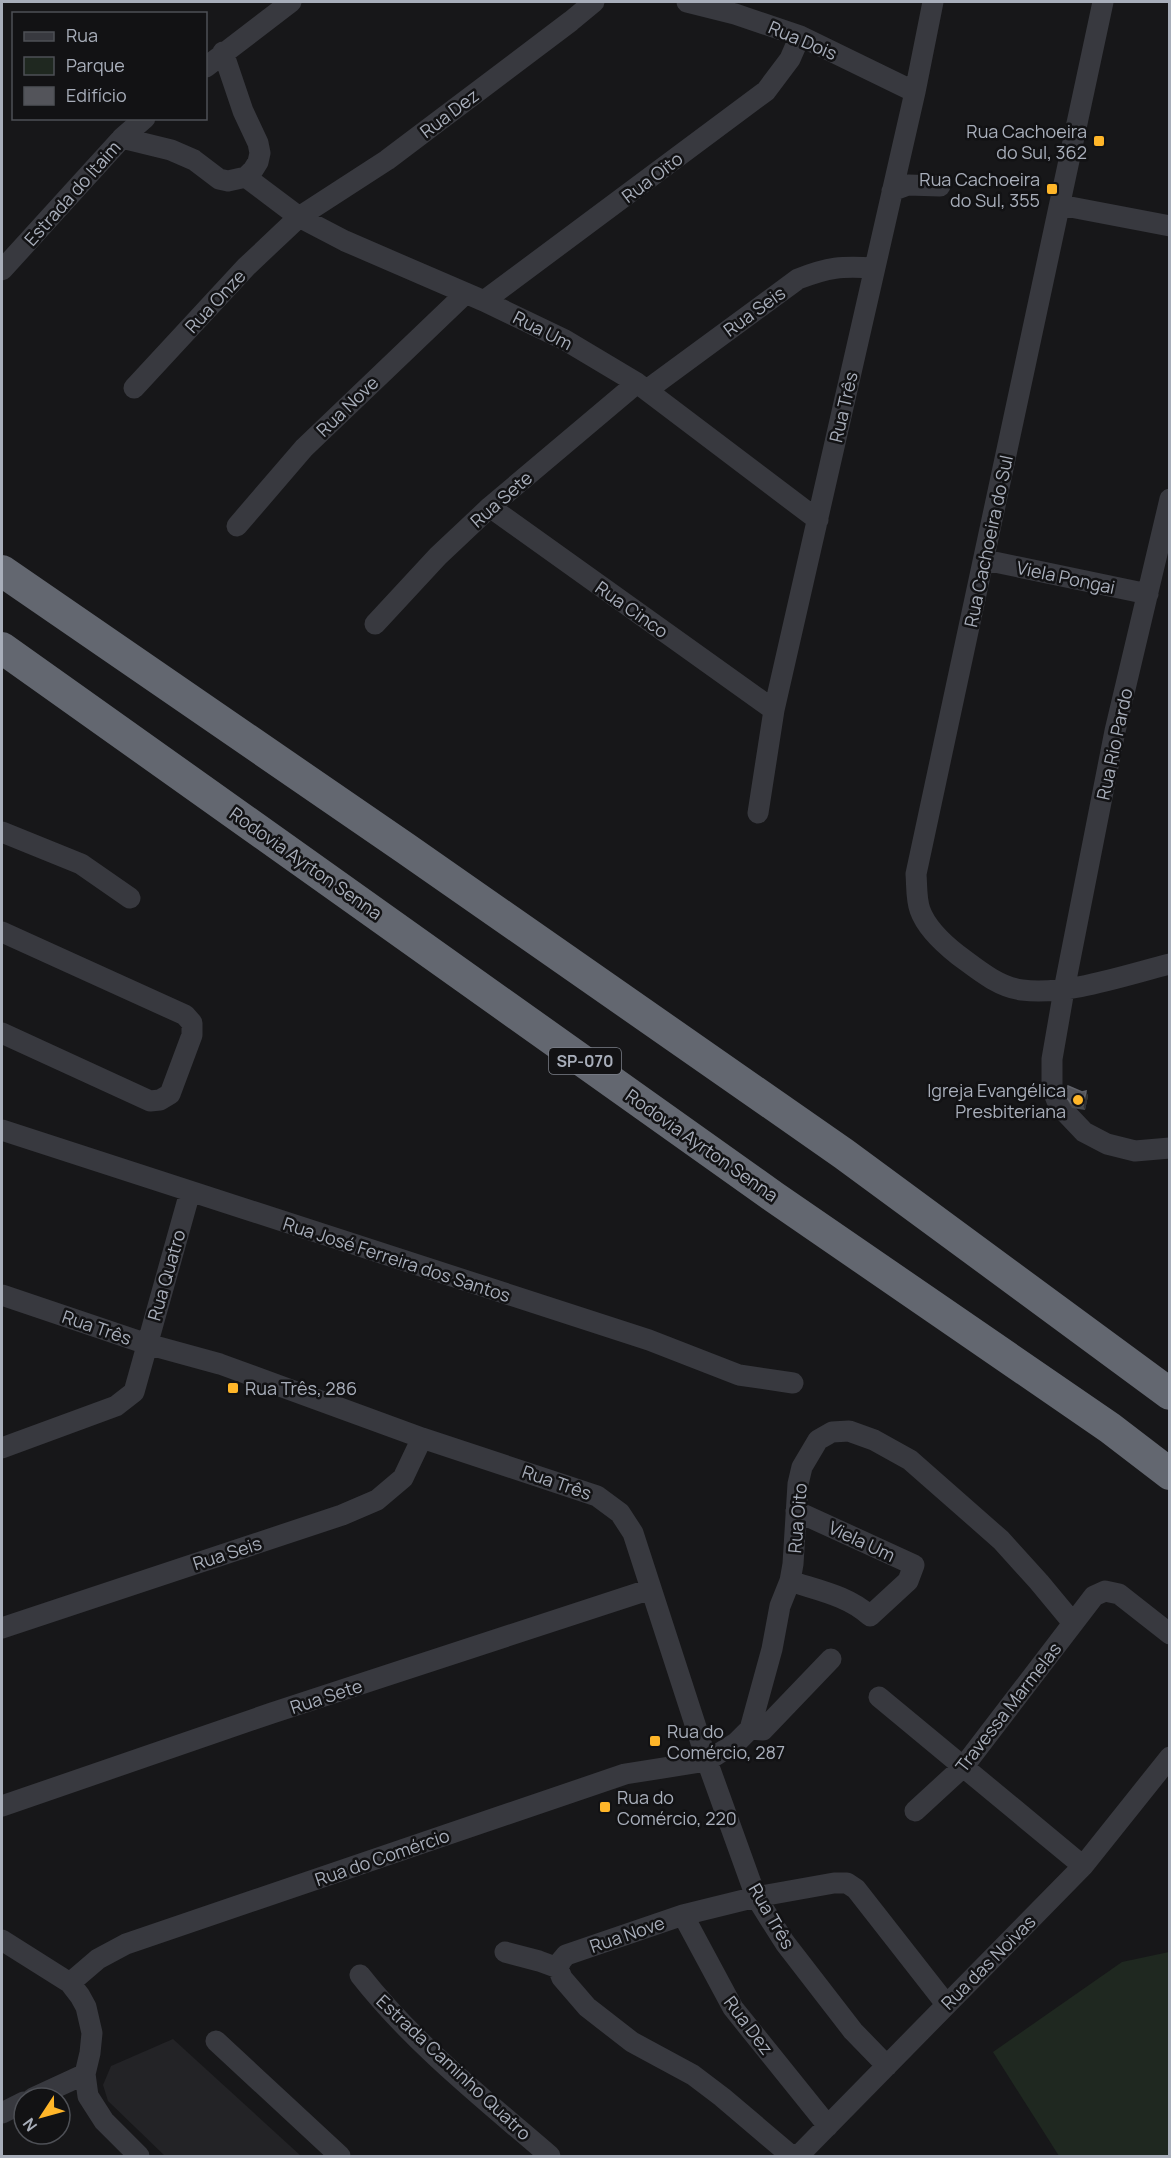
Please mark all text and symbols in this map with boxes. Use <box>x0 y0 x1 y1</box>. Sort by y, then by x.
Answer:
legend <box>12 12 207 120</box>
street label: Rua Dois <box>765 15 841 65</box>
text: Rua <box>66 23 98 47</box>
text: Parque <box>66 53 125 77</box>
text: Edifício <box>66 83 127 107</box>
street label: Rua Dez <box>415 83 483 143</box>
place label: Rua Cachoeira do Sul, 362 <box>966 119 1087 164</box>
marker: Rua Cachoeira do Sul, 362 <box>1092 134 1106 148</box>
street label: Estrada do Itaim <box>19 136 125 250</box>
street label: Rua Oito <box>617 146 687 208</box>
place label: Rua Cachoeira do Sul, 355 <box>919 167 1040 212</box>
marker: Rua Cachoeira do Sul, 355 <box>1045 182 1059 196</box>
street label: Rua Onze <box>179 264 251 338</box>
street label: Rua Seis <box>718 280 790 342</box>
street label: Rua Um <box>509 305 577 355</box>
street label: Rua Três <box>823 369 863 445</box>
street label: Rua Nove <box>311 370 383 442</box>
street label: Rua Cachoeira do Sul <box>958 453 1018 629</box>
street label: Rua Sete <box>465 465 537 533</box>
street label: Viela Pongai <box>1015 555 1117 599</box>
street label: Rua Cinco <box>591 575 673 643</box>
street label: Rua Rio Pardo <box>1090 686 1138 802</box>
street label: Rodovia Ayrton Senna <box>225 801 387 925</box>
road number: SP-070 <box>549 1048 621 1074</box>
place label: Igreja Evangélica Presbiteriana <box>927 1078 1066 1123</box>
street label: Rodovia Ayrton Senna <box>621 1083 783 1207</box>
marker: Igreja Evangélica Presbiteriana <box>1071 1093 1085 1107</box>
street label: Rua José Ferreira dos Santos <box>280 1211 514 1307</box>
street label: Rua Quatro <box>142 1227 190 1323</box>
street label: Rua Três <box>59 1304 135 1350</box>
place label: Rua Três, 286 <box>245 1376 357 1400</box>
marker: Rua Três, 286 <box>226 1381 240 1395</box>
street label: Rua Três <box>519 1459 595 1505</box>
street label: Rua Oito <box>782 1482 812 1554</box>
street label: Viela Um <box>825 1515 899 1567</box>
street label: Rua Seis <box>190 1531 264 1575</box>
street label: Travessa Marmelas <box>950 1637 1066 1777</box>
street label: Rua Sete <box>287 1673 365 1719</box>
place label: Rua do Comércio, 287 <box>667 1719 785 1764</box>
marker: Rua do Comércio, 287 <box>648 1734 662 1748</box>
place label: Rua do Comércio, 220 <box>617 1785 737 1830</box>
marker: Rua do Comércio, 220 <box>598 1800 612 1814</box>
street label: Rua do Comércio <box>312 1823 452 1891</box>
street label: Rua Três <box>744 1879 800 1953</box>
street label: Rua das Noivas <box>935 1909 1041 2015</box>
street label: Rua Nove <box>586 1910 668 1958</box>
street label: Estrada Caminho Quatro <box>372 1989 536 2145</box>
street label: Rua Dez <box>719 1991 779 2059</box>
north arrow <box>12 2086 72 2146</box>
text: N <box>18 2114 42 2136</box>

